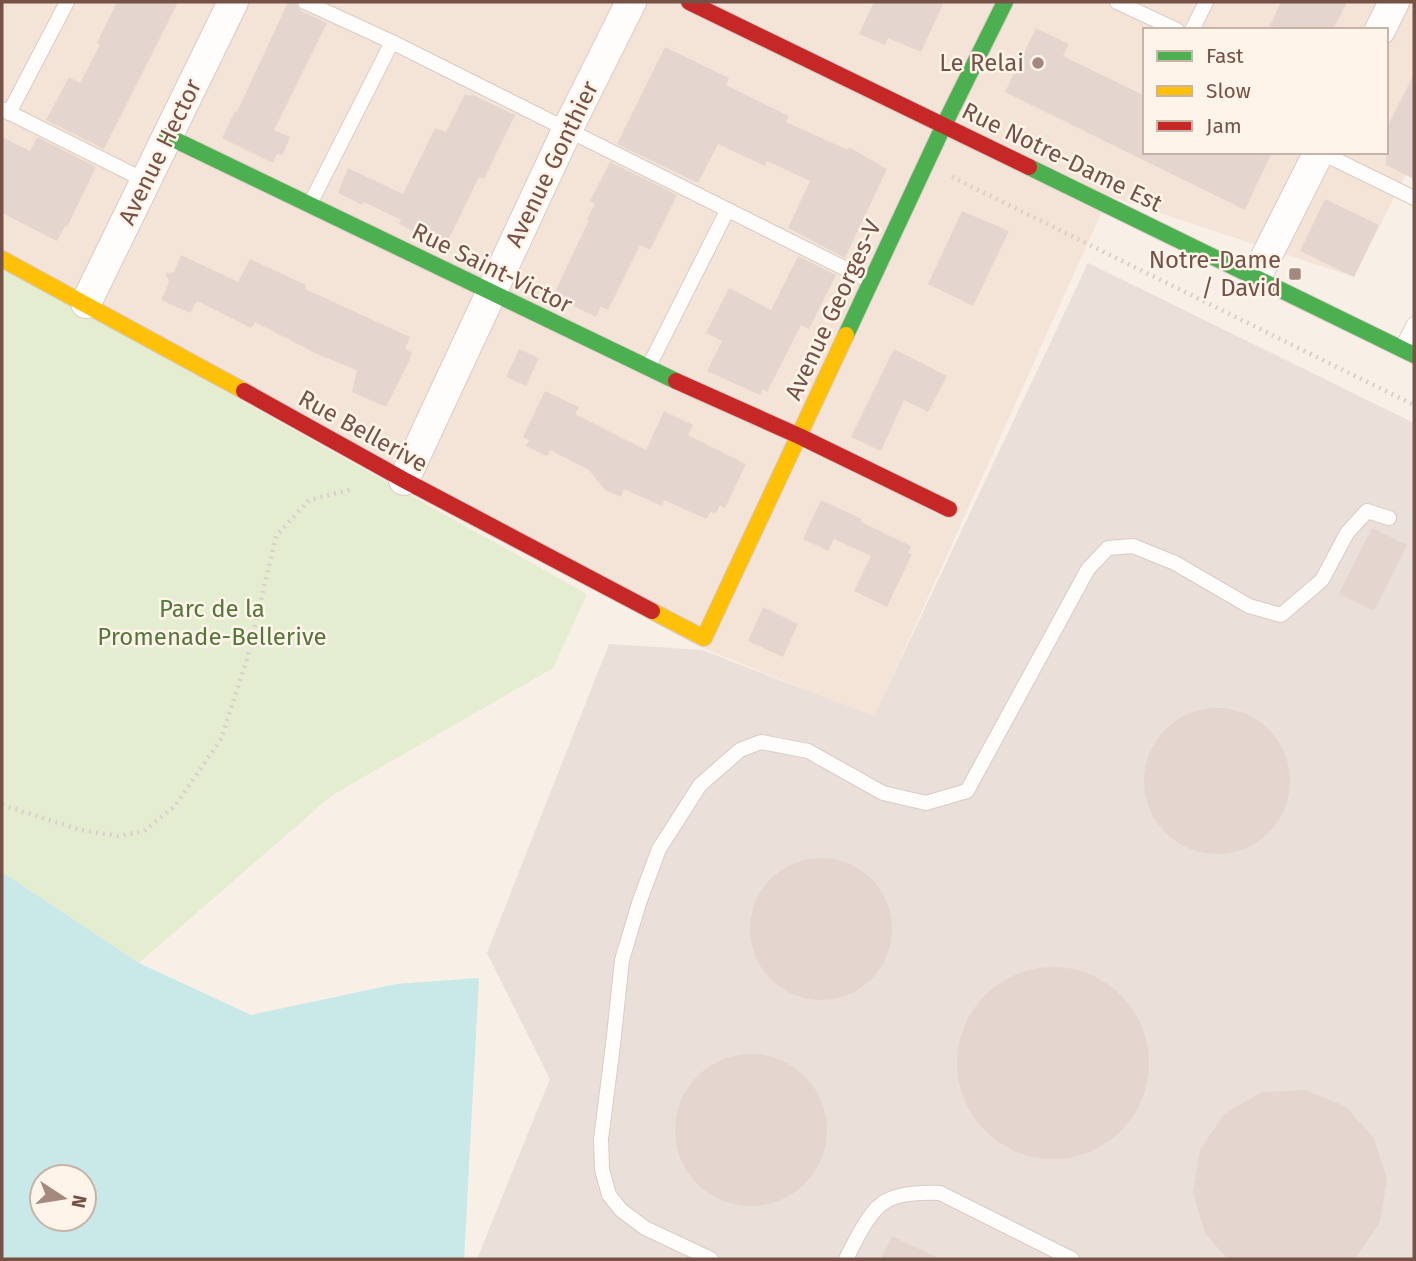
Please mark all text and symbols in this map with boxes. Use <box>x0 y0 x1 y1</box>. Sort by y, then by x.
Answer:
legend <box>1143 28 1388 154</box>
text: Fast <box>1206 43 1244 69</box>
place label: Le Relai <box>939 49 1024 77</box>
marker: Le Relai <box>1030 55 1046 71</box>
street label: Avenue Hector <box>113 74 208 229</box>
street label: Avenue Gonthier <box>500 76 605 252</box>
text: Slow <box>1206 78 1251 104</box>
street label: Rue Notre-Dame Est <box>957 96 1167 218</box>
text: Jam <box>1206 113 1242 139</box>
street label: Avenue Georges-V <box>779 215 887 405</box>
street label: Rue Saint-Victor <box>407 217 577 319</box>
place label: Notre-Dame / David <box>1149 246 1281 302</box>
marker: Notre-Dame / David <box>1287 266 1303 282</box>
street label: Rue Bellerive <box>293 384 433 478</box>
park label: Parc de la Promenade-Bellerive <box>97 595 327 651</box>
north arrow <box>28 1163 98 1233</box>
text: N <box>67 1193 92 1210</box>

